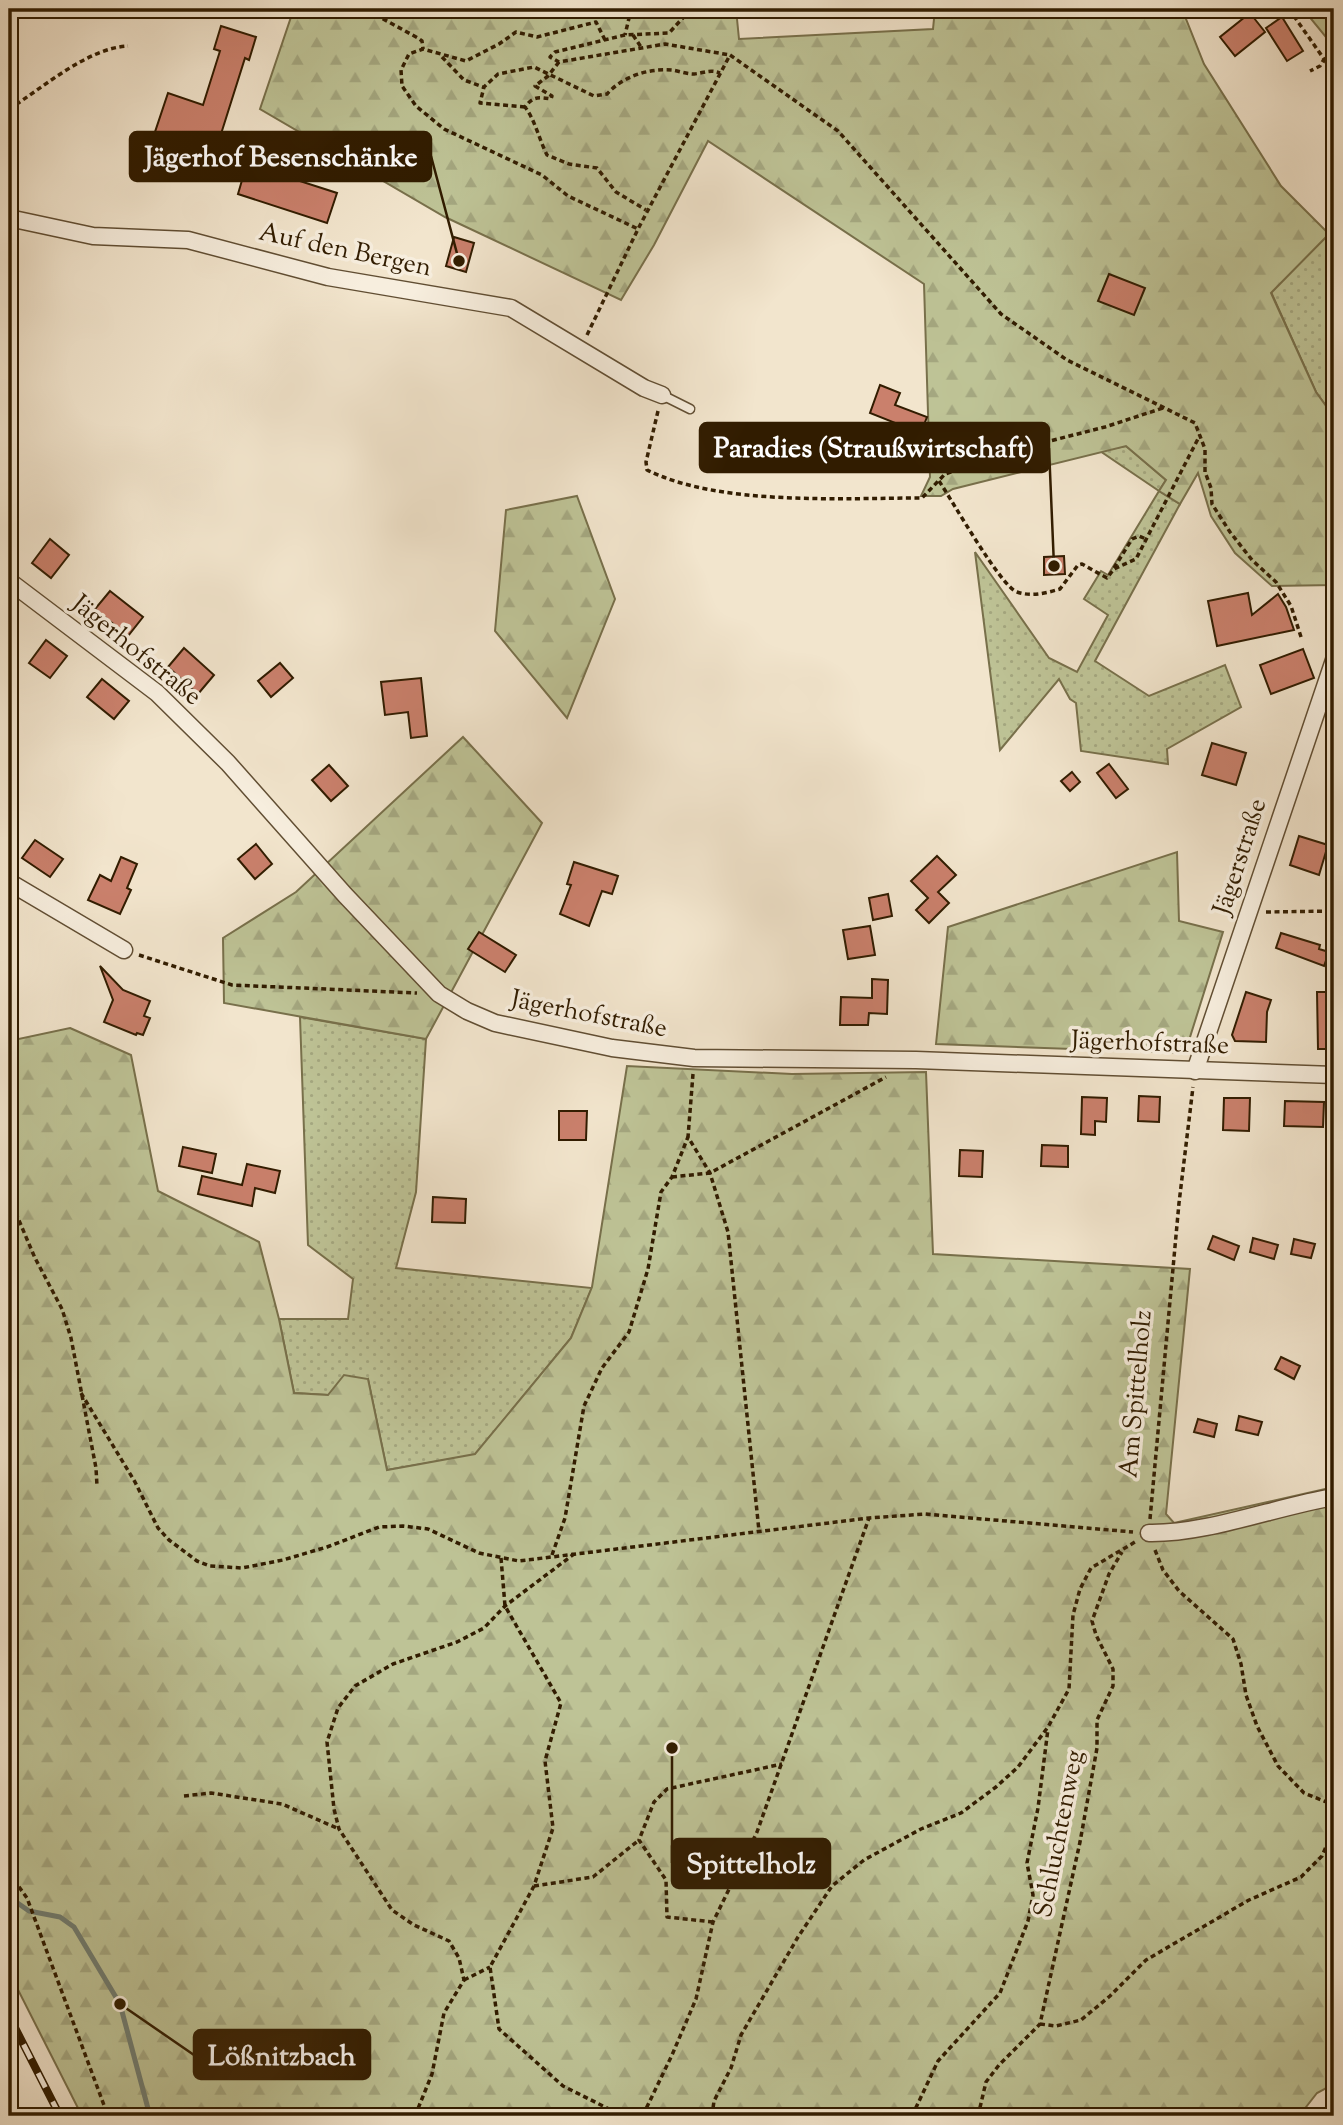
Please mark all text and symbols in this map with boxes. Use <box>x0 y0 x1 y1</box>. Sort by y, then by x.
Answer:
callout: Jägerhof Besenschänke <box>130 132 431 181</box>
text: Jägerhof Besenschänke <box>142 139 418 179</box>
street label: Auf den Bergen <box>255 215 435 287</box>
callout: Paradies (Straußwirtschaft) <box>700 423 1049 472</box>
text: Paradies (Straußwirtschaft) <box>714 430 1034 470</box>
street label: Jägerhofstraße <box>61 586 209 715</box>
street label: Jägerstraße <box>1204 794 1277 922</box>
street label: Jägerhofstraße <box>506 981 670 1048</box>
street label: Jägerhofstraße <box>1068 1023 1230 1065</box>
street label: Am Spittelholz <box>1111 1308 1163 1480</box>
street label: Schluchtenweg <box>1026 1747 1094 1921</box>
callout: Spittelholz <box>672 1839 830 1888</box>
text: Spittelholz <box>686 1846 816 1886</box>
callout: Lößnitzbach <box>194 2030 370 2079</box>
text: Lößnitzbach <box>208 2038 357 2078</box>

